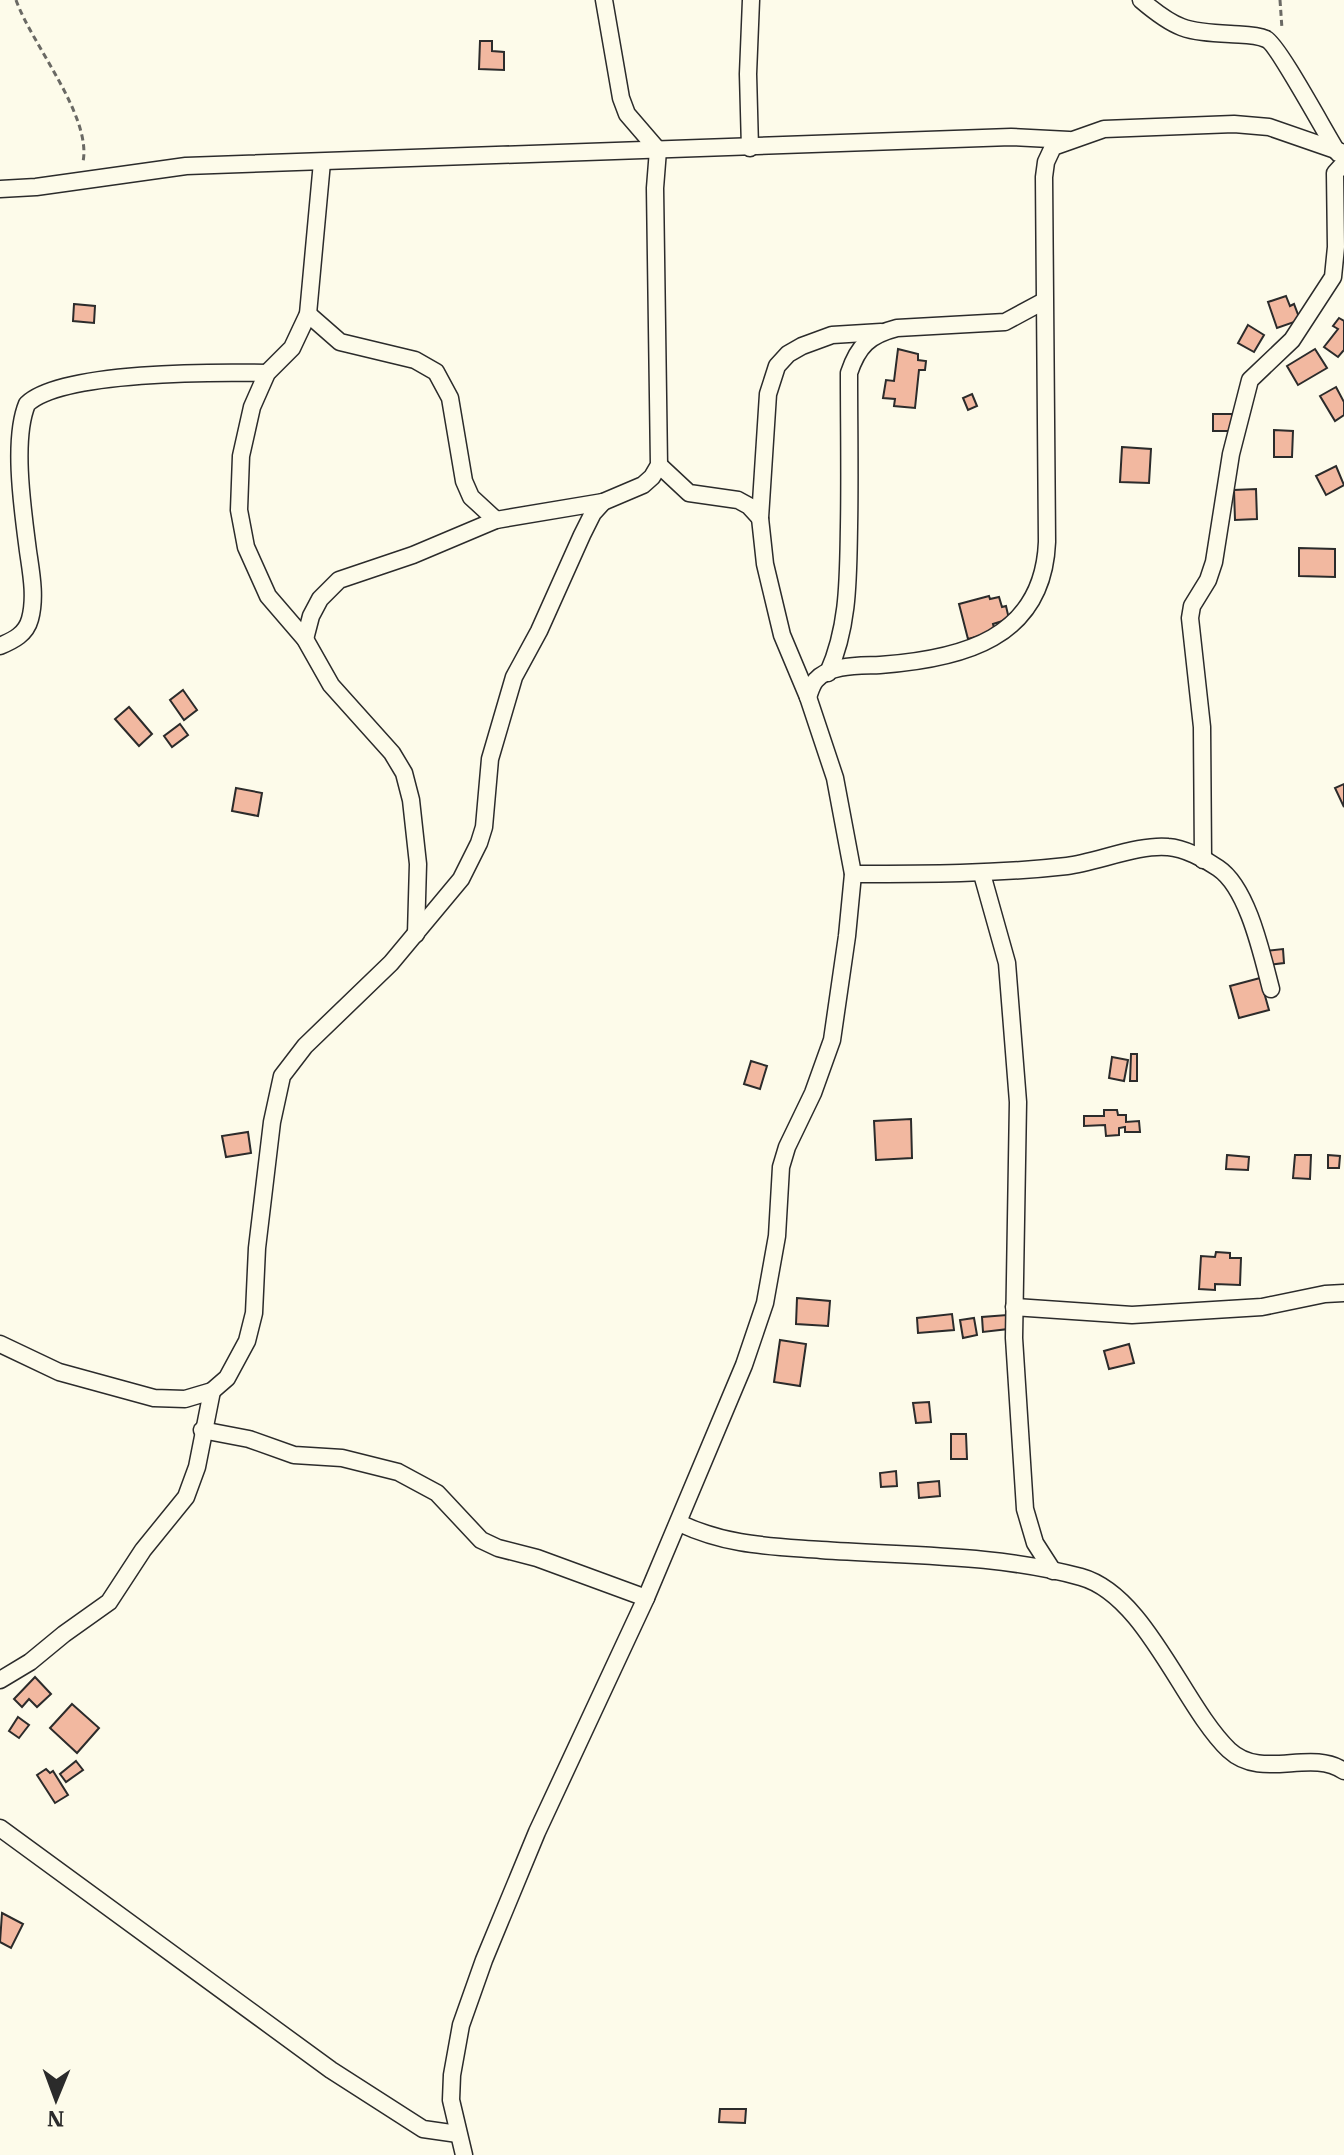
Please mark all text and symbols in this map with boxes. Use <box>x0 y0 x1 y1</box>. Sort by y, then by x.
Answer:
north arrow <box>16 2059 96 2139</box>
text: N <box>47 2105 65 2134</box>

